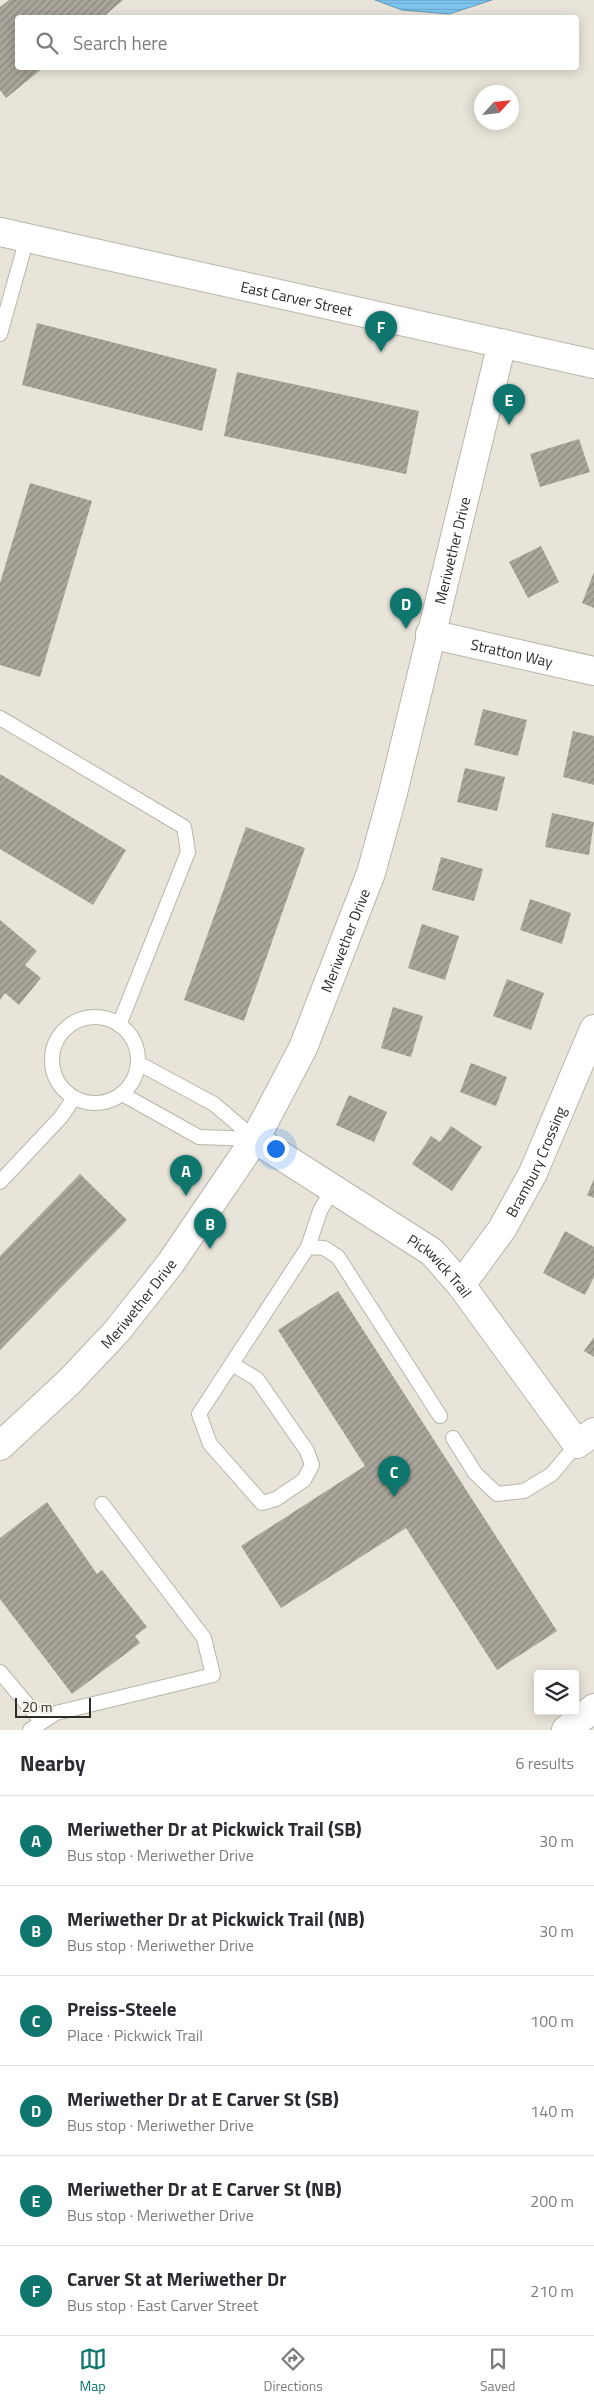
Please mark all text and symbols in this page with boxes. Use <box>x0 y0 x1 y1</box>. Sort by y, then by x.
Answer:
search box <box>15 15 579 70</box>
text: Search here <box>73 28 167 57</box>
icon: search <box>33 29 61 57</box>
north arrow <box>474 85 519 130</box>
street label: East Carver Street <box>239 274 356 322</box>
pin: F <box>365 311 397 352</box>
pin: E <box>493 384 525 425</box>
street label: Meriwether Drive <box>428 494 476 606</box>
pin: D <box>390 588 422 629</box>
street label: Stratton Way <box>469 632 555 673</box>
street label: Meriwether Drive <box>314 885 375 996</box>
street label: Brambury Crossing <box>499 1102 572 1221</box>
your location <box>263 1136 289 1162</box>
pin: A <box>170 1155 202 1196</box>
pin: B <box>194 1208 226 1249</box>
street label: Pickwick Trail <box>403 1228 478 1302</box>
street label: Meriwether Drive <box>95 1254 182 1353</box>
pin: C <box>378 1456 410 1497</box>
map controls <box>534 1670 579 1715</box>
button: layers <box>534 1670 579 1715</box>
scale bar <box>15 1695 91 1718</box>
text: 20 m <box>22 1696 52 1717</box>
text: Nearby <box>20 1747 85 1779</box>
text: 6 results <box>515 1751 574 1775</box>
text: Meriwether Dr at Pickwick Trail (SB) <box>67 1814 362 1843</box>
text: A <box>31 1829 41 1853</box>
text: 30 m <box>539 1829 574 1853</box>
text: Bus stop · Meriwether Drive <box>67 1843 254 1867</box>
text: Meriwether Dr at Pickwick Trail (NB) <box>67 1904 365 1933</box>
text: B <box>31 1919 41 1943</box>
text: 30 m <box>539 1919 574 1943</box>
text: Bus stop · Meriwether Drive <box>67 1933 254 1957</box>
text: Preiss-Steele <box>67 1994 177 2023</box>
text: C <box>32 2009 40 2033</box>
text: 100 m <box>530 2009 574 2033</box>
text: Place · Pickwick Trail <box>67 2023 203 2047</box>
text: Meriwether Dr at E Carver St (SB) <box>67 2084 339 2113</box>
text: D <box>31 2099 41 2123</box>
text: 140 m <box>530 2099 574 2123</box>
text: Bus stop · Meriwether Drive <box>67 2113 254 2137</box>
text: Meriwether Dr at E Carver St (NB) <box>67 2174 342 2203</box>
text: E <box>32 2189 40 2213</box>
text: 200 m <box>530 2189 574 2213</box>
text: Bus stop · Meriwether Drive <box>67 2203 254 2227</box>
text: Carver St at Meriwether Dr <box>67 2264 286 2293</box>
text: F <box>32 2279 40 2303</box>
text: 210 m <box>530 2279 574 2303</box>
text: Bus stop · East Carver Street <box>67 2293 258 2317</box>
tab: Map <box>79 2345 107 2396</box>
tab: Directions <box>264 2345 323 2396</box>
tab: Saved <box>480 2345 516 2396</box>

